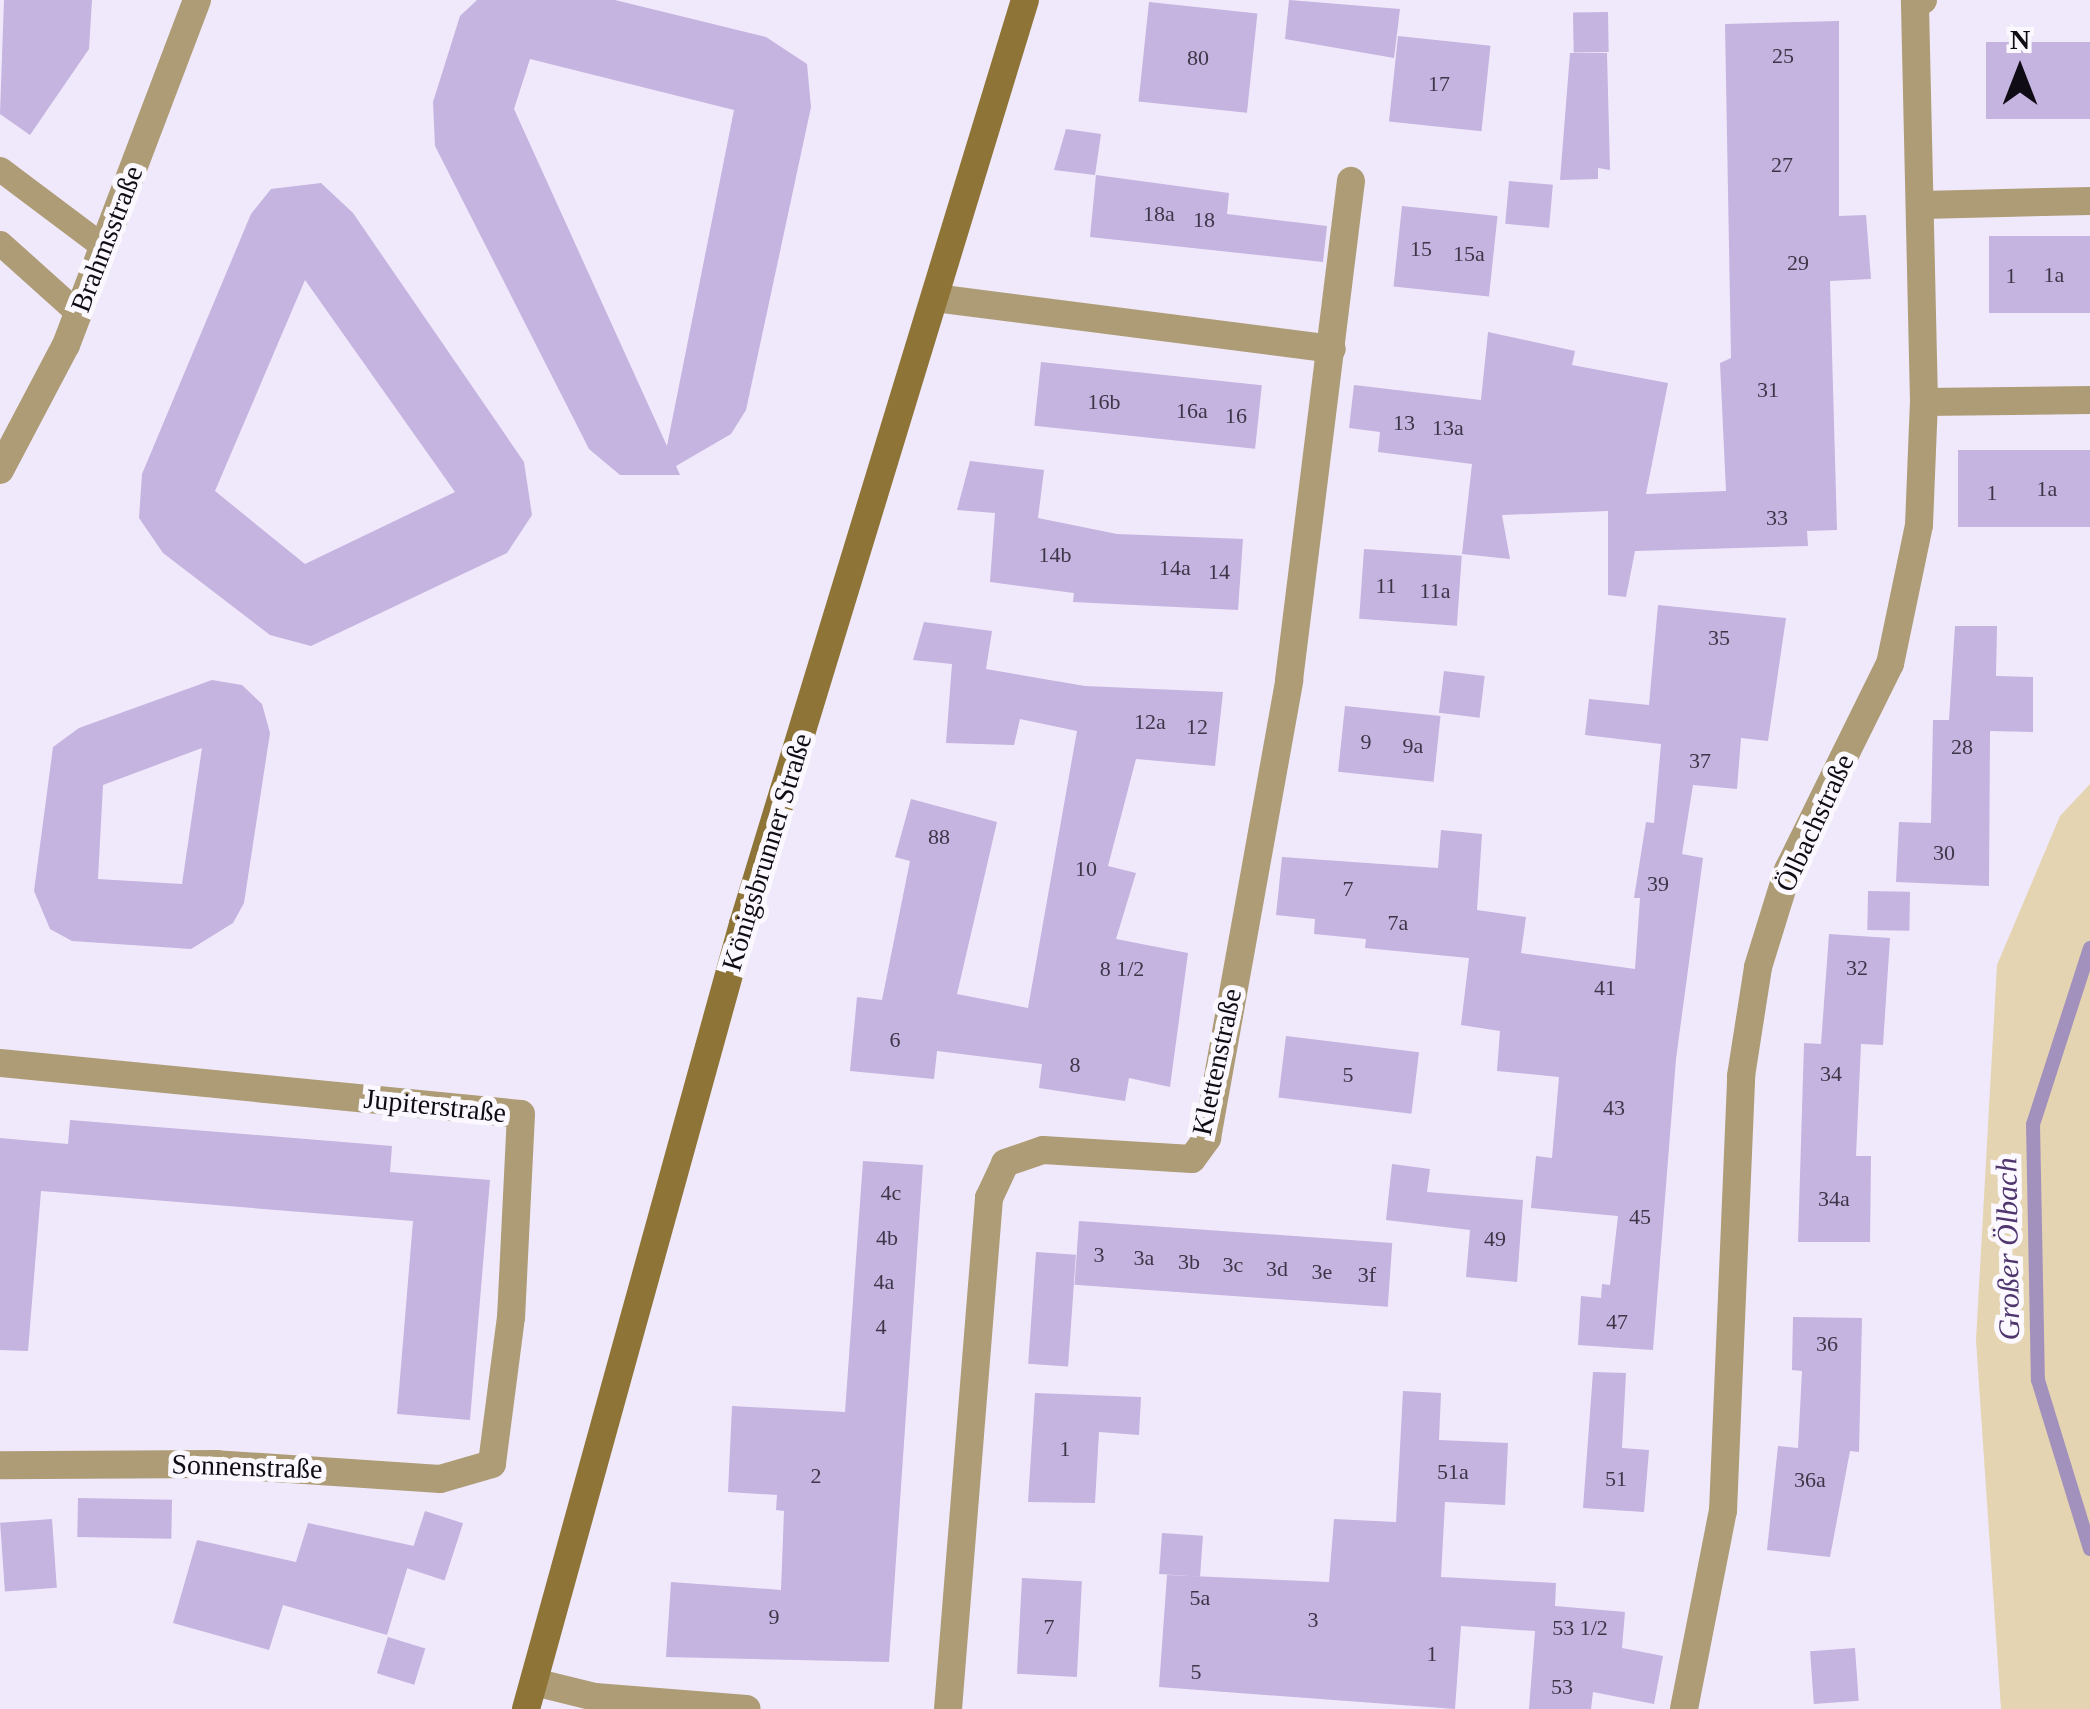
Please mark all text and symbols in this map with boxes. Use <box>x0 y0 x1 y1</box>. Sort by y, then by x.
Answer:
north arrow <box>1970 20 2070 120</box>
text: N <box>2010 24 2030 55</box>
house number: 25 <box>1772 43 1794 69</box>
house number: 80 <box>1187 45 1209 71</box>
house number: 17 <box>1428 71 1450 97</box>
house number: 27 <box>1771 152 1793 178</box>
street label: Brahmsstraße <box>64 161 150 317</box>
house number: 18a <box>1143 201 1175 227</box>
house number: 18 <box>1193 207 1215 233</box>
house number: 15 <box>1410 236 1432 262</box>
house number: 15a <box>1453 241 1485 267</box>
house number: 29 <box>1787 250 1809 276</box>
house number: 1a <box>2044 262 2064 288</box>
house number: 1 <box>2005 263 2016 289</box>
house number: 31 <box>1757 377 1779 403</box>
house number: 16b <box>1088 389 1120 415</box>
house number: 16a <box>1176 398 1208 424</box>
house number: 16 <box>1225 403 1247 429</box>
house number: 13 <box>1393 410 1415 436</box>
house number: 13a <box>1432 415 1464 441</box>
house number: 1a <box>2037 476 2057 502</box>
house number: 1 <box>1986 480 1998 506</box>
house number: 33 <box>1766 505 1788 531</box>
house number: 14b <box>1038 542 1072 568</box>
house number: 14a <box>1159 555 1191 581</box>
house number: 14 <box>1208 559 1230 585</box>
house number: 11 <box>1375 573 1397 599</box>
house number: 11a <box>1420 578 1450 604</box>
house number: 35 <box>1708 625 1730 651</box>
house number: 12a <box>1134 709 1166 735</box>
house number: 12 <box>1186 714 1208 740</box>
street label: Königsbrunner Straße <box>715 729 819 975</box>
house number: 9 <box>1360 729 1372 755</box>
house number: 9a <box>1403 733 1423 759</box>
house number: 28 <box>1951 734 1973 760</box>
house number: 37 <box>1689 748 1711 774</box>
street label: Ölbachstraße <box>1769 749 1861 897</box>
house number: 88 <box>928 824 950 850</box>
house number: 30 <box>1933 840 1955 866</box>
house number: 10 <box>1075 856 1097 882</box>
house number: 39 <box>1647 871 1669 897</box>
house number: 7 <box>1342 876 1354 902</box>
house number: 7a <box>1388 910 1408 936</box>
house number: 32 <box>1846 955 1868 981</box>
house number: 8 1/2 <box>1100 956 1144 982</box>
house number: 41 <box>1594 975 1616 1001</box>
street label: Klettenstraße <box>1185 986 1249 1138</box>
house number: 6 <box>890 1027 900 1053</box>
house number: 8 <box>1070 1052 1080 1078</box>
house number: 34 <box>1820 1061 1842 1087</box>
house number: 5 <box>1342 1062 1354 1088</box>
street label: Jupiterstraße <box>362 1082 508 1130</box>
house number: 43 <box>1603 1095 1625 1121</box>
water label: Großer Ölbach <box>1988 1157 2028 1341</box>
house number: 4c <box>881 1180 901 1206</box>
house number: 34a <box>1818 1186 1850 1212</box>
house number: 45 <box>1629 1204 1651 1230</box>
house number: 4b <box>876 1225 898 1251</box>
house number: 49 <box>1484 1226 1506 1252</box>
house number: 3 <box>1094 1242 1104 1268</box>
house number: 3a <box>1134 1245 1154 1271</box>
house number: 3b <box>1178 1249 1200 1275</box>
house number: 3c <box>1223 1252 1243 1278</box>
house number: 3d <box>1266 1256 1288 1282</box>
house number: 3e <box>1312 1259 1332 1285</box>
house number: 3f <box>1358 1262 1376 1288</box>
house number: 4a <box>874 1269 894 1295</box>
house number: 47 <box>1606 1309 1628 1335</box>
house number: 4 <box>876 1314 886 1340</box>
house number: 36 <box>1816 1331 1838 1357</box>
house number: 1 <box>1060 1436 1070 1462</box>
street label: Sonnenstraße <box>171 1448 323 1486</box>
house number: 51a <box>1437 1459 1469 1485</box>
house number: 2 <box>810 1463 821 1489</box>
house number: 51 <box>1605 1466 1627 1492</box>
house number: 36a <box>1794 1467 1826 1493</box>
house number: 5a <box>1190 1585 1210 1611</box>
house number: 9 <box>769 1604 780 1630</box>
house number: 3 <box>1308 1607 1319 1633</box>
house number: 7 <box>1044 1614 1054 1640</box>
house number: 53 1/2 <box>1552 1615 1608 1641</box>
house number: 1 <box>1426 1641 1438 1667</box>
house number: 5 <box>1190 1659 1202 1685</box>
house number: 53 <box>1551 1674 1573 1700</box>

